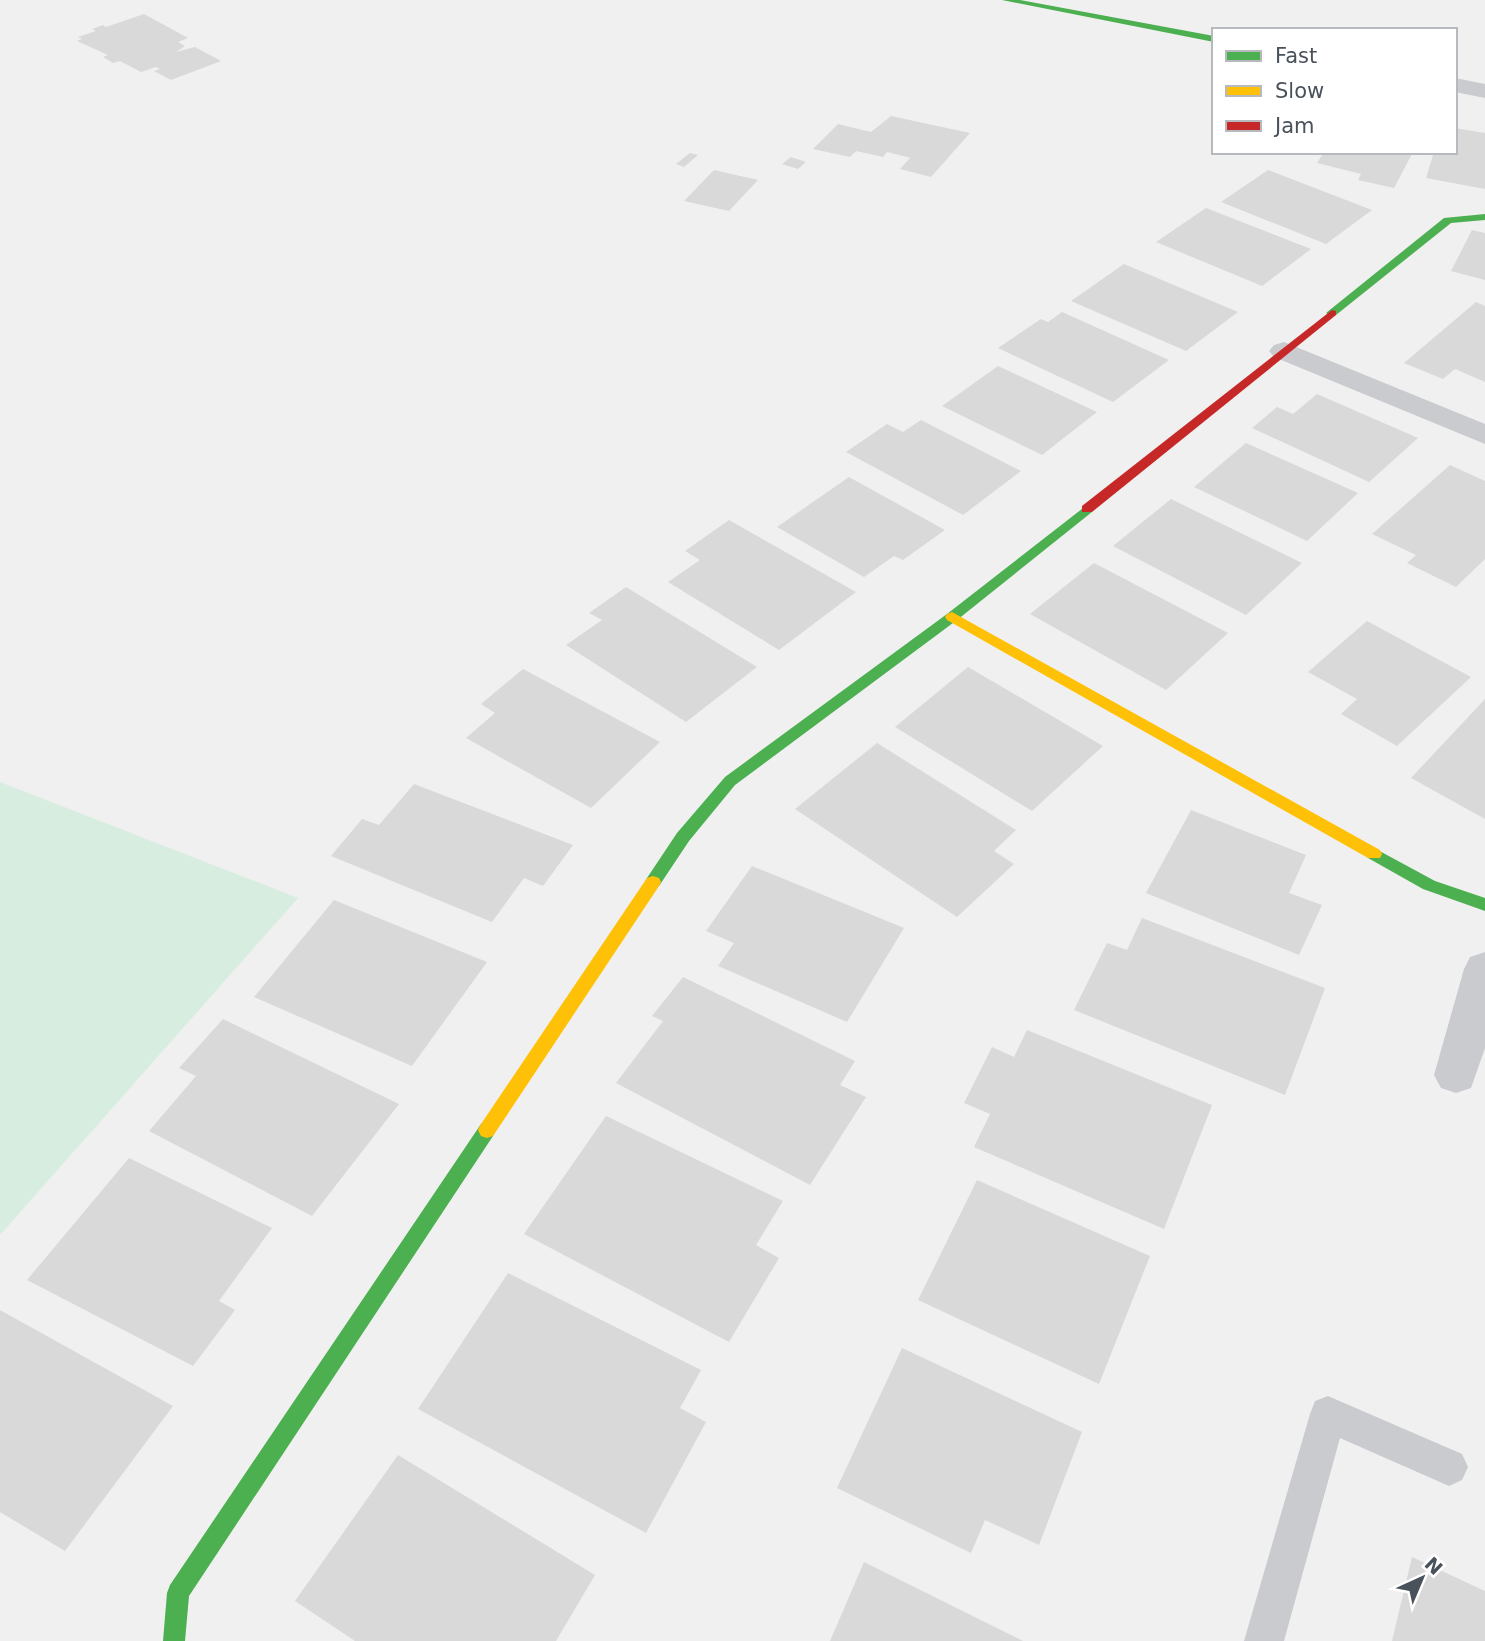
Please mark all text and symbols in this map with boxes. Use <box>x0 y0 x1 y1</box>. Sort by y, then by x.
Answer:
legend <box>1212 28 1457 154</box>
text: Fast <box>1275 44 1317 68</box>
text: Slow <box>1275 79 1324 103</box>
text: Jam <box>1273 114 1315 138</box>
north arrow <box>1387 1543 1457 1613</box>
text: N <box>1420 1552 1447 1579</box>

